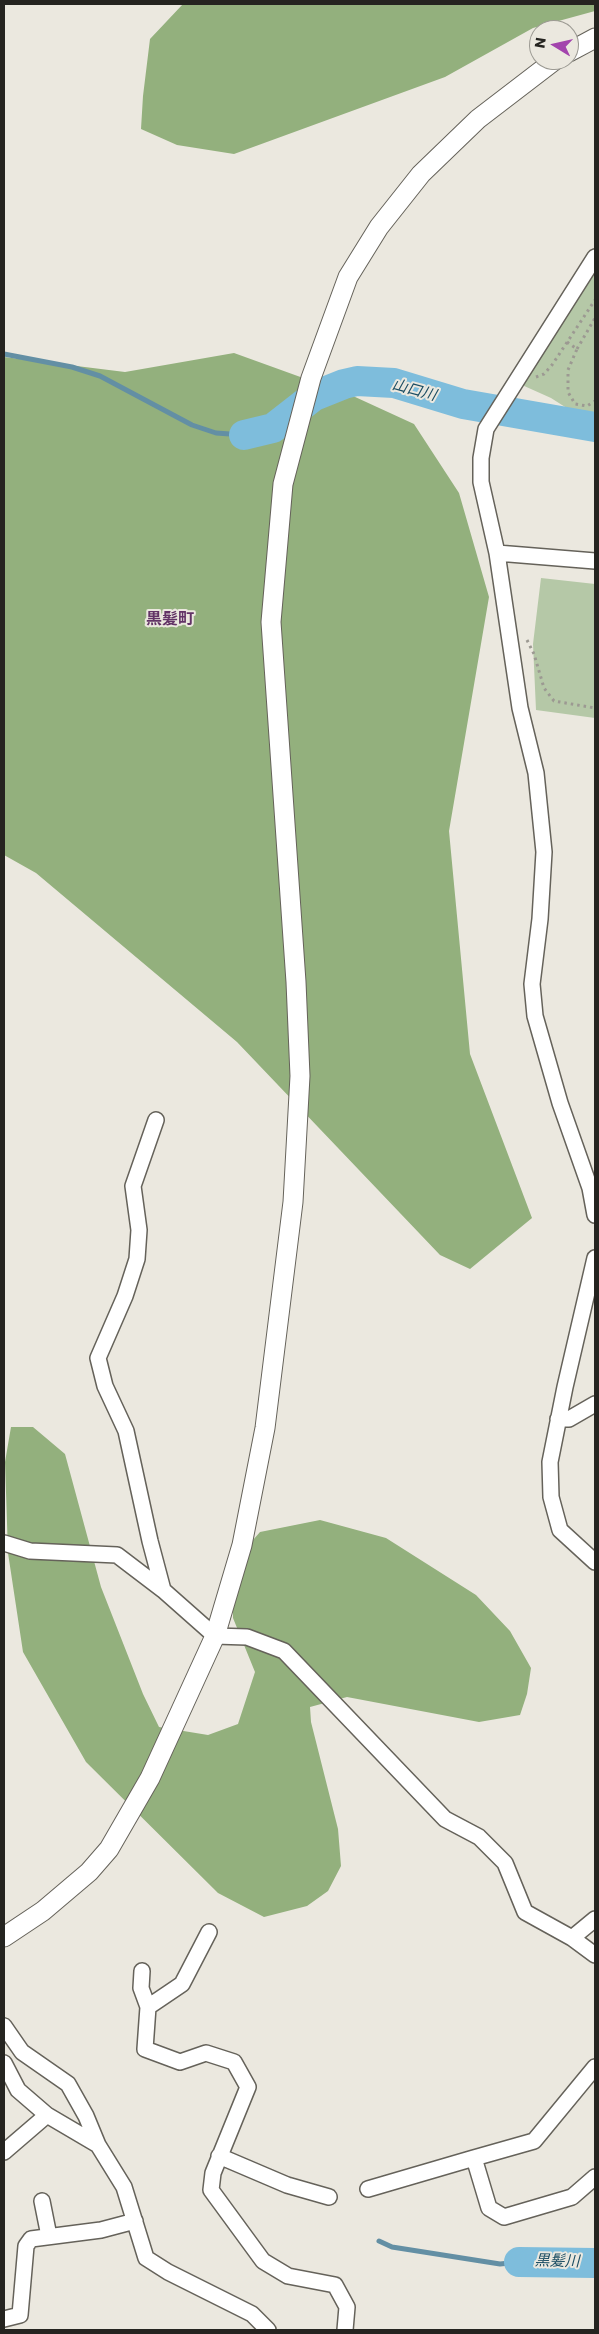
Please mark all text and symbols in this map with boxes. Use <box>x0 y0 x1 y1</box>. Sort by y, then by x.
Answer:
north arrow <box>529 20 579 70</box>
text: N <box>529 36 551 50</box>
water label: 山口川 <box>390 376 438 406</box>
district label: 黒髪町 <box>146 610 194 630</box>
water label: 黒髪川 <box>534 2253 580 2271</box>

